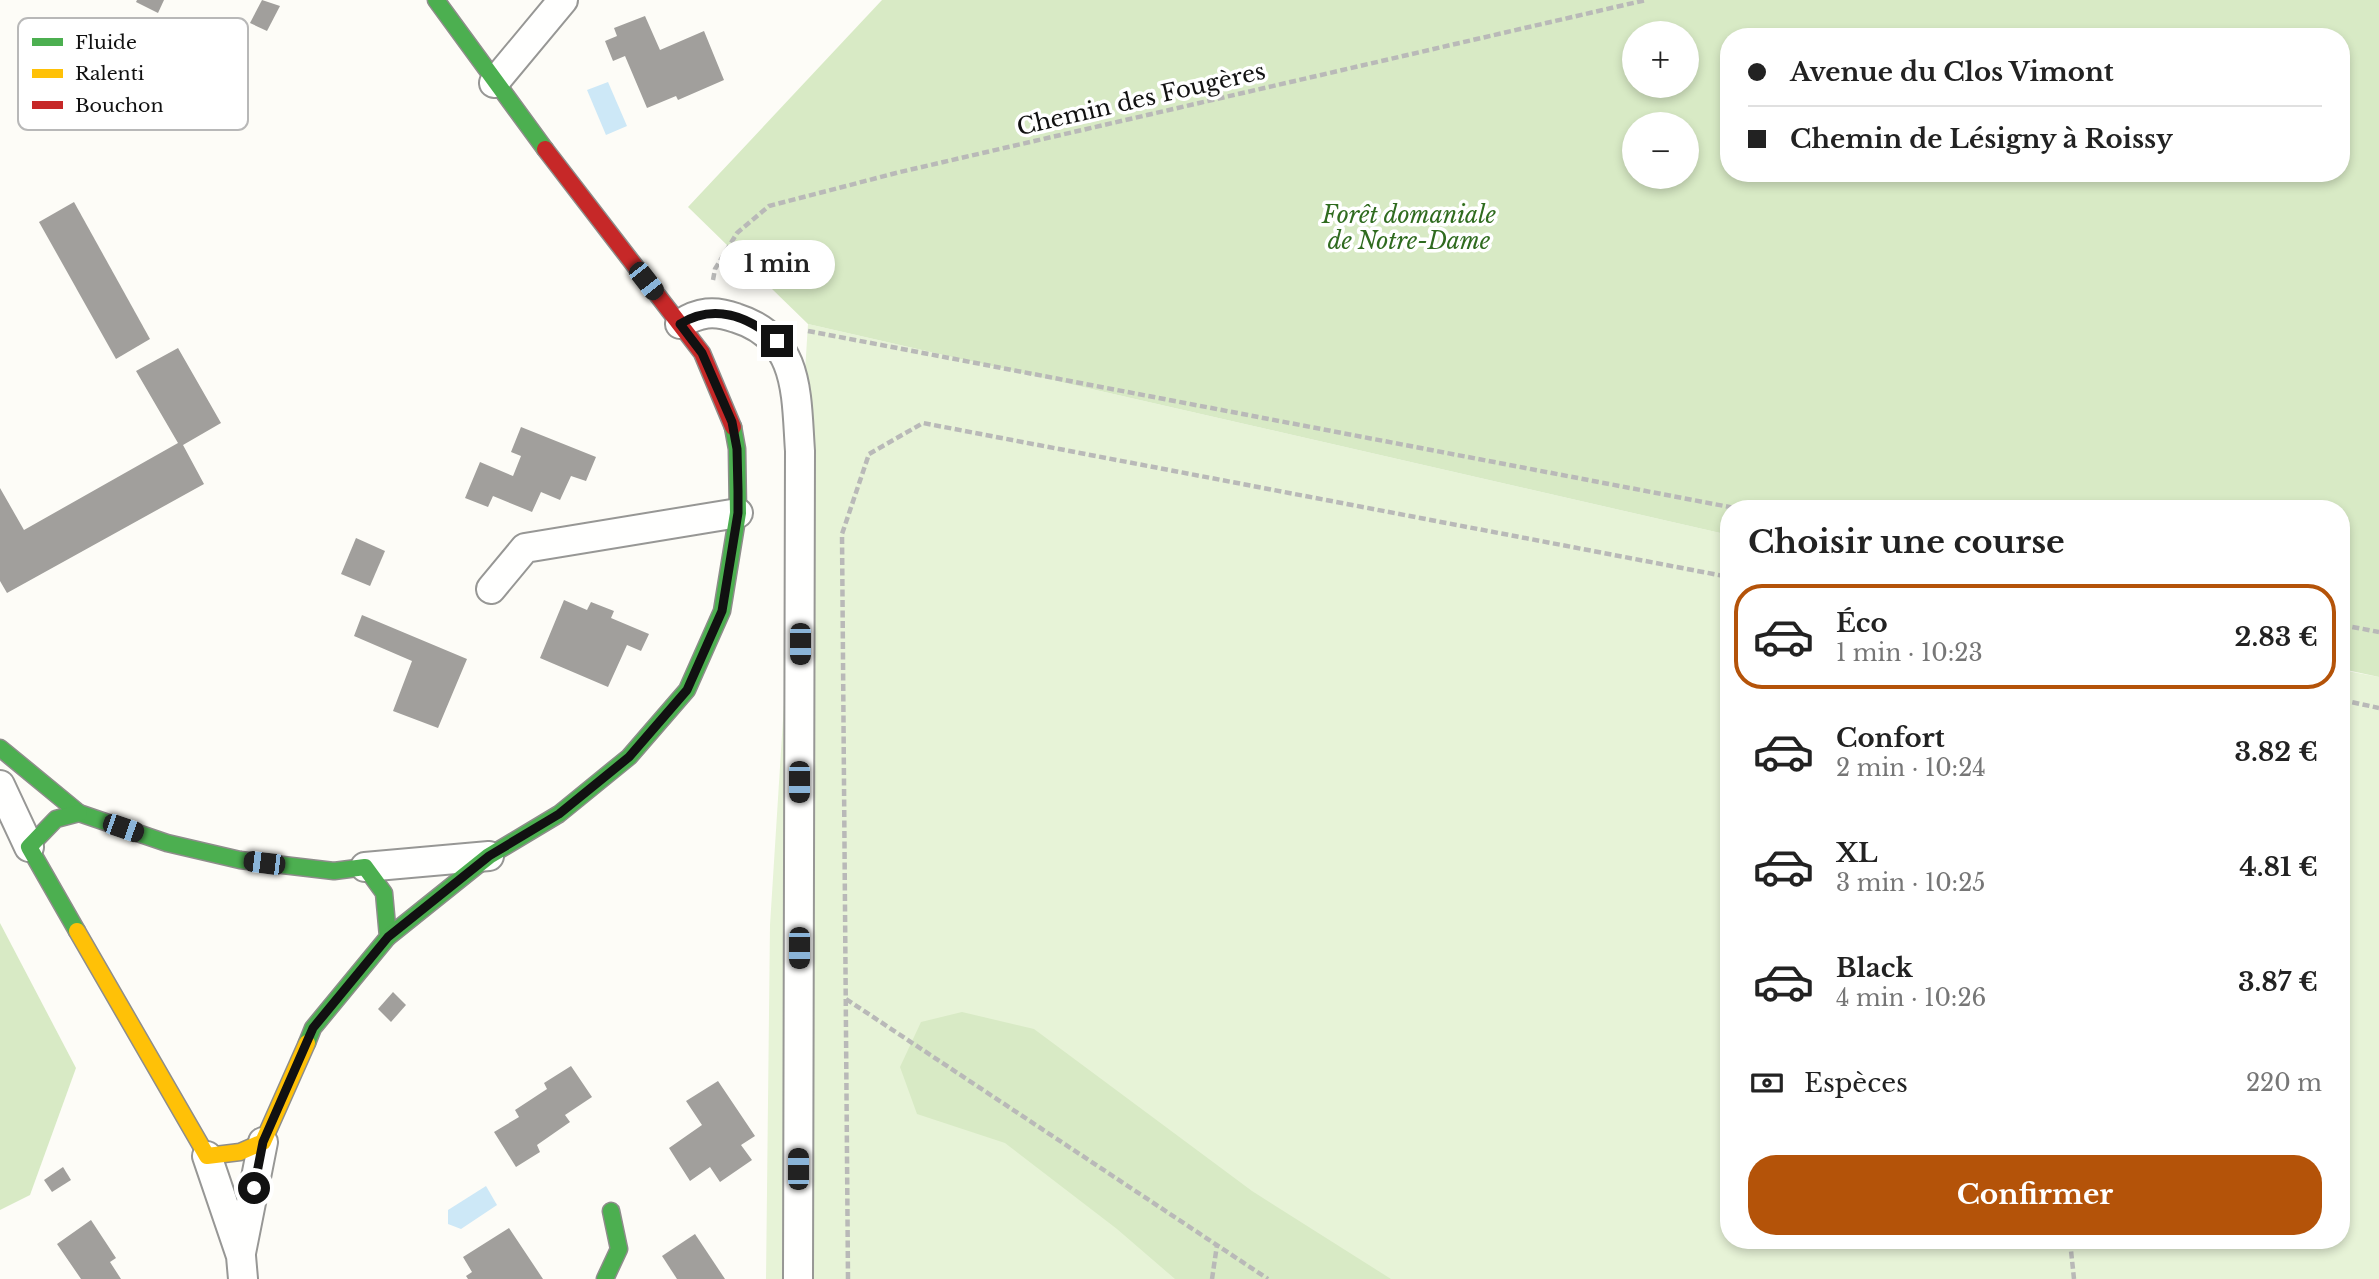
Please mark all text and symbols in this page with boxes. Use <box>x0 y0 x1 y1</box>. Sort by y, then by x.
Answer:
legend <box>18 18 248 130</box>
map controls <box>1622 21 1699 189</box>
button: + <box>1622 21 1699 98</box>
text: Fluide <box>75 31 137 54</box>
text: Avenue du Clos Vimont <box>1790 56 2114 88</box>
street label: Chemin des Fougères <box>1014 57 1268 141</box>
text: Ralenti <box>75 62 145 85</box>
text: Bouchon <box>75 94 164 117</box>
button: − <box>1622 112 1699 189</box>
text: Chemin de Lésigny à Roissy <box>1790 123 2173 155</box>
park label: Forêt domaniale de Notre-Dame <box>1321 201 1496 255</box>
callout: 1 min <box>719 240 835 288</box>
text: 1 min <box>744 250 810 278</box>
car <box>625 258 668 304</box>
route end <box>761 325 793 357</box>
text: Choisir une course <box>1748 522 2065 562</box>
icon: car <box>1752 605 1815 668</box>
text: Éco <box>1836 607 1888 639</box>
text: 2.83 € <box>2235 621 2318 653</box>
car <box>790 623 811 665</box>
text: 1 min · 10:23 <box>1836 639 1983 667</box>
icon: car <box>1752 720 1815 783</box>
text: Confort <box>1836 722 1945 754</box>
text: 3.82 € <box>2235 736 2318 768</box>
text: 2 min · 10:24 <box>1836 754 1986 782</box>
car <box>789 761 810 803</box>
car <box>100 811 147 845</box>
icon: car <box>1752 835 1815 898</box>
text: XL <box>1836 837 1878 869</box>
car <box>242 850 287 876</box>
text: 4.81 € <box>2239 851 2318 883</box>
text: 3 min · 10:25 <box>1836 869 1985 897</box>
car <box>789 927 810 969</box>
icon: car <box>1752 950 1815 1013</box>
text: Black <box>1836 952 1913 984</box>
text: 3.87 € <box>2238 966 2318 998</box>
text: 4 min · 10:26 <box>1836 984 1986 1012</box>
icon: cash <box>1748 1064 1786 1102</box>
text: Espèces <box>1804 1067 1908 1099</box>
text: 220 m <box>2246 1069 2322 1097</box>
car <box>788 1148 809 1190</box>
button: Confirmer <box>1748 1155 2322 1235</box>
route start <box>238 1172 270 1204</box>

